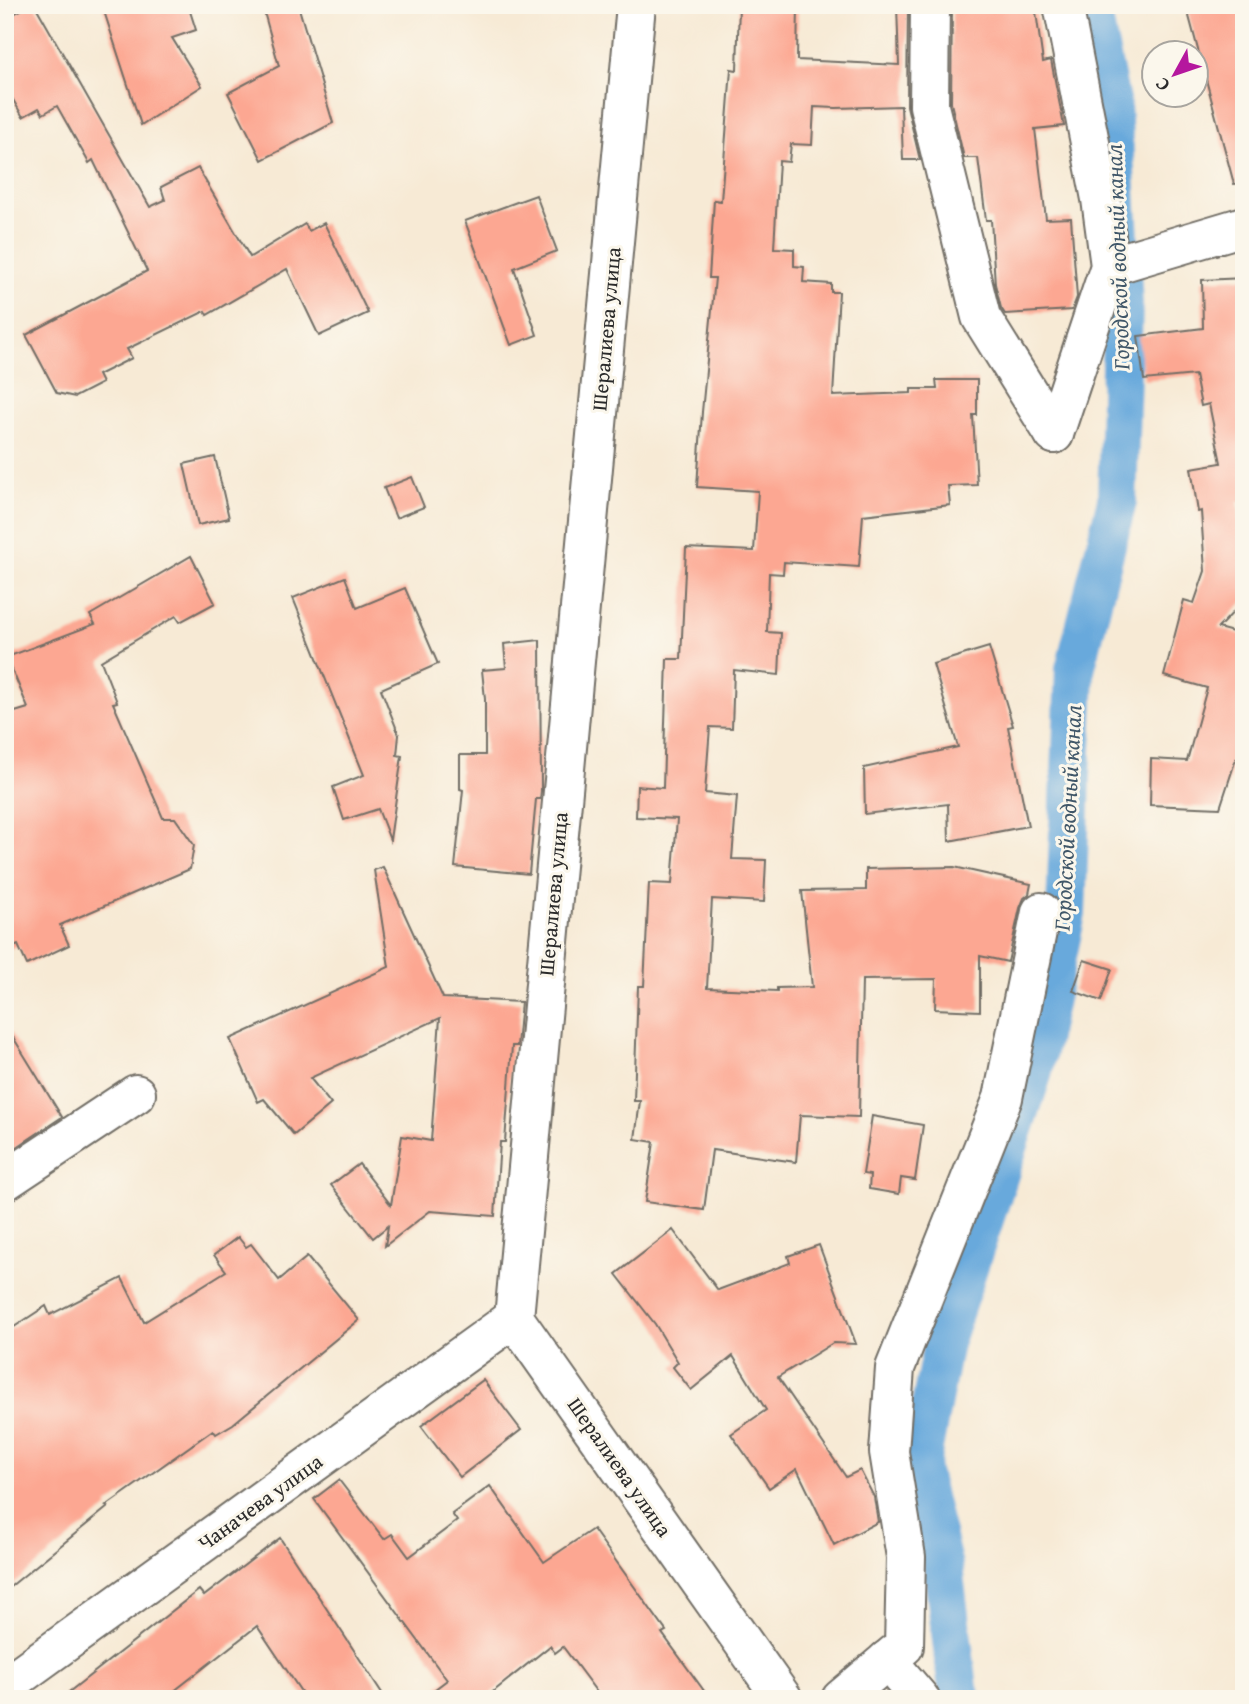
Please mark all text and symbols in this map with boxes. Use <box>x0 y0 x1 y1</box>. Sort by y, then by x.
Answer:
north arrow <box>1140 38 1210 108</box>
text: С <box>1148 72 1176 98</box>
water label: Городской водный канал <box>1097 143 1137 372</box>
street label: Шералиева улица <box>583 246 629 412</box>
water label: Городской водный канал <box>1045 704 1089 933</box>
street label: Шералиева улица <box>530 811 576 977</box>
street label: Шералиева улица <box>560 1391 680 1543</box>
street label: Чаначева улица <box>191 1446 329 1558</box>

